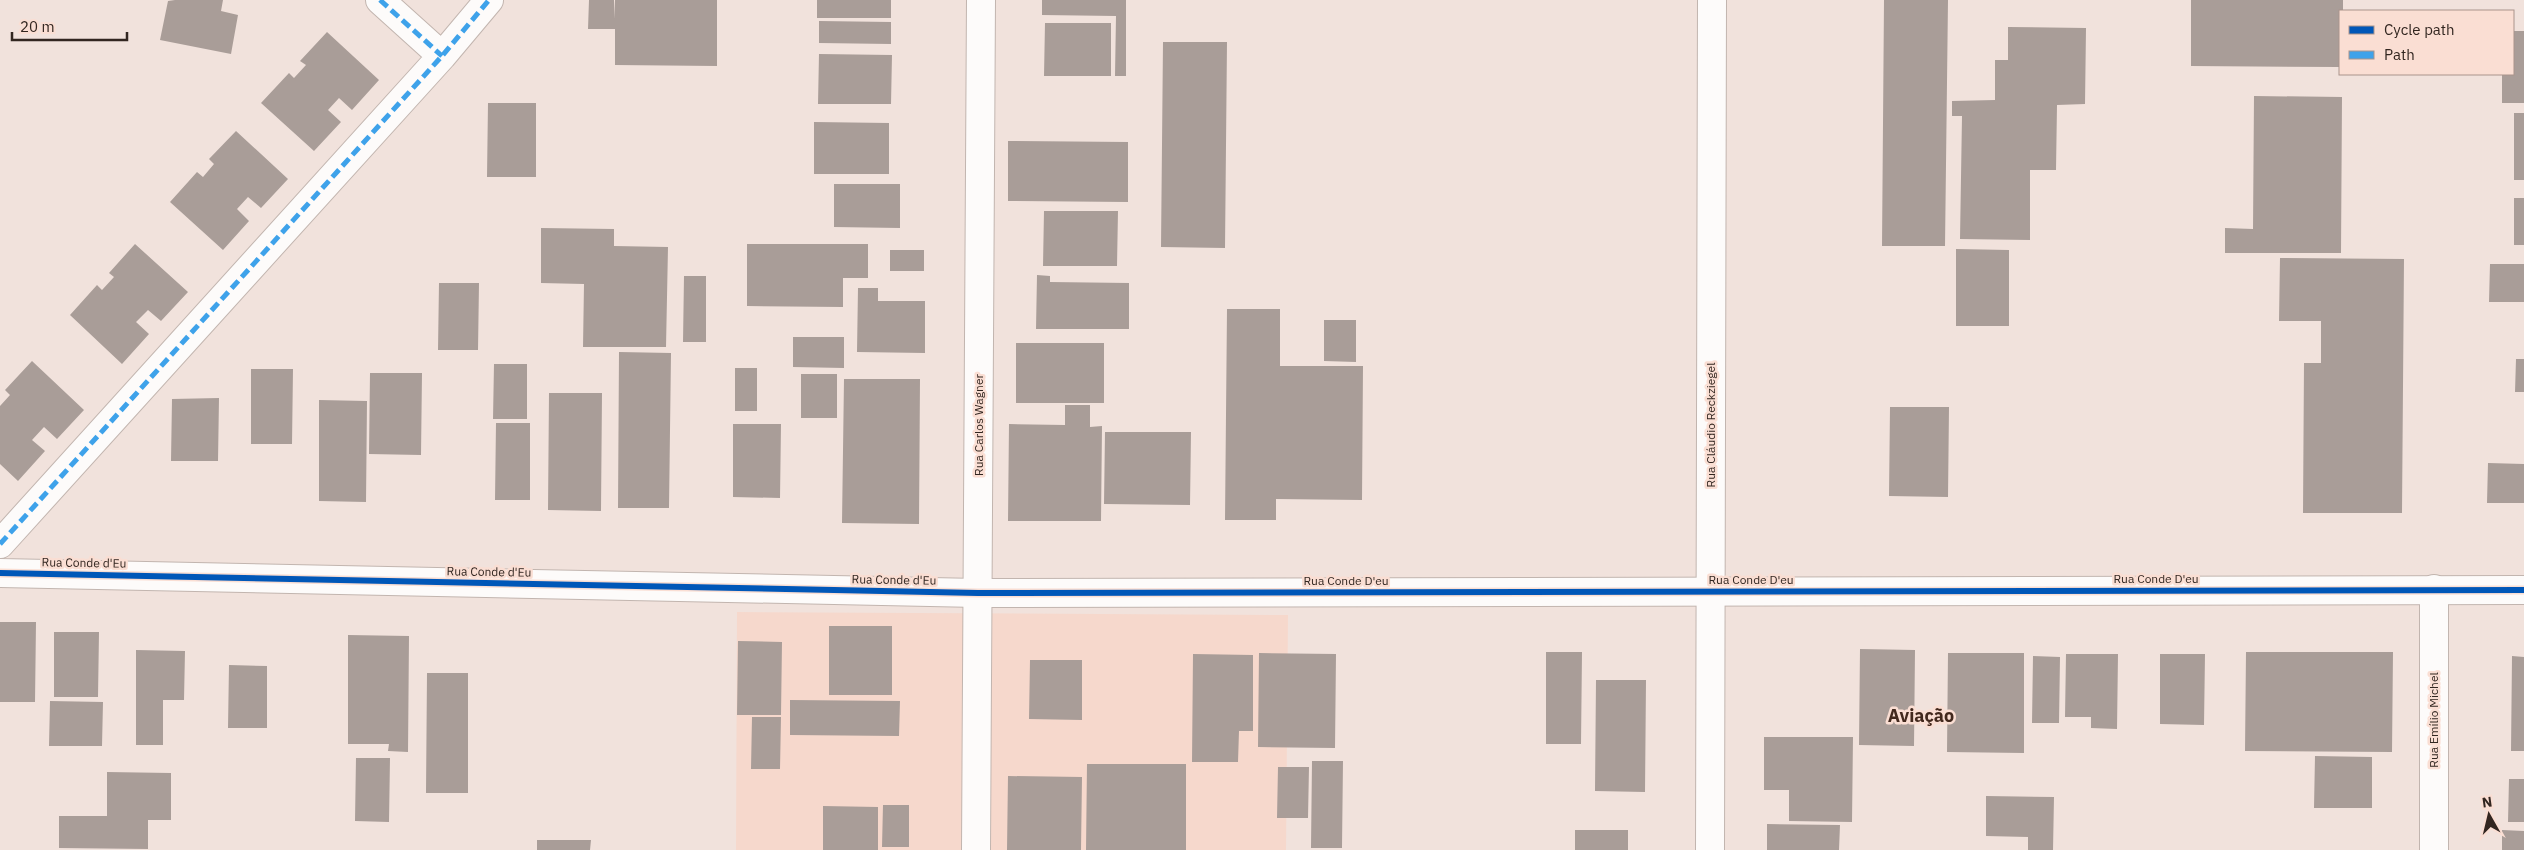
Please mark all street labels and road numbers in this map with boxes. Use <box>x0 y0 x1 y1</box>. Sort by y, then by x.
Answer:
street label: Rua Cláudio Reckziegel <box>1703 363 1718 487</box>
street label: Rua Carlos Wagner <box>971 374 986 476</box>
street label: Rua Conde d'Eu <box>41 554 127 571</box>
street label: Rua Conde d'Eu <box>446 563 532 580</box>
street label: Rua Conde d'Eu <box>851 571 937 588</box>
street label: Rua Conde D'eu <box>2113 571 2199 586</box>
street label: Rua Conde D'eu <box>1708 572 1794 587</box>
street label: Rua Conde D'eu <box>1303 573 1389 588</box>
street label: Rua Emílio Michel <box>2426 672 2441 768</box>

